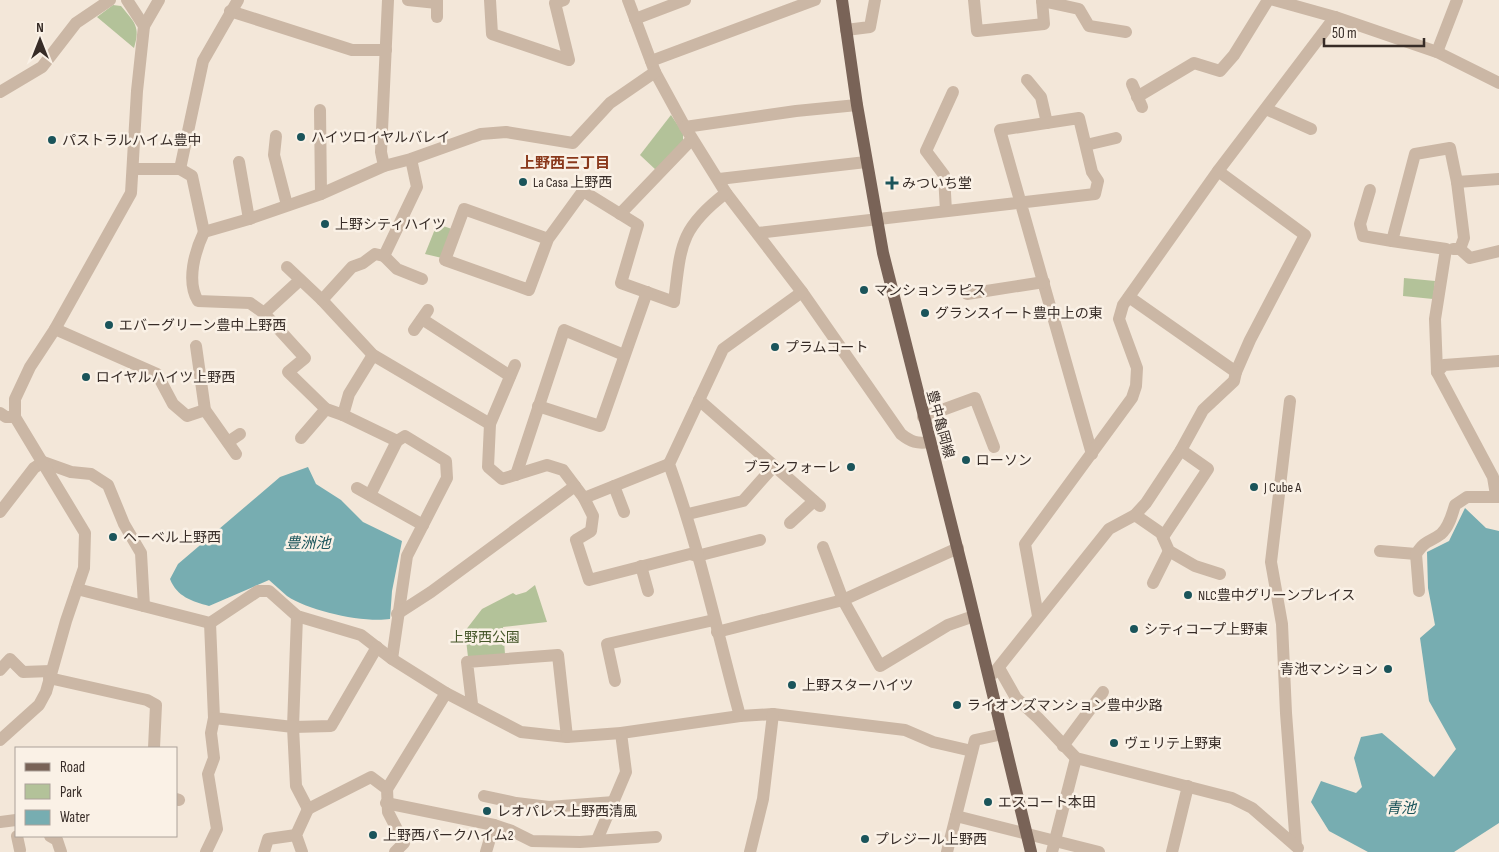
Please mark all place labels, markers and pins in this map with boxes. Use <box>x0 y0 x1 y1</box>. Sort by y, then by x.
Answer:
place label: ハイツロイヤルバレイ <box>311 129 450 146</box>
marker: ハイツロイヤルバレイ <box>295 131 307 143</box>
place label: パストラルハイム豊中 <box>62 132 201 149</box>
marker: パストラルハイム豊中 <box>46 134 58 146</box>
place label: La Casa 上野西 <box>533 174 612 191</box>
place label: みついち堂 <box>902 175 972 192</box>
marker: La Casa 上野西 <box>517 176 529 188</box>
marker: みついち堂 <box>886 177 898 189</box>
place label: 上野シティハイツ <box>335 216 446 233</box>
marker: 上野シティハイツ <box>319 218 331 230</box>
place label: マンションラピス <box>874 282 986 299</box>
marker: マンションラピス <box>858 284 870 296</box>
place label: グランスイート豊中上の東 <box>935 305 1103 322</box>
marker: グランスイート豊中上の東 <box>919 307 931 319</box>
place label: エバーグリーン豊中上野西 <box>119 317 286 334</box>
marker: エバーグリーン豊中上野西 <box>103 319 115 331</box>
place label: プラムコート <box>785 339 869 356</box>
marker: プラムコート <box>769 341 781 353</box>
place label: ロイヤルハイツ上野西 <box>96 369 235 386</box>
marker: ロイヤルハイツ上野西 <box>80 371 92 383</box>
place label: ローソン <box>976 452 1032 469</box>
marker: ローソン <box>960 454 972 466</box>
place label: ブランフォーレ <box>743 459 841 476</box>
marker: ブランフォーレ <box>845 461 857 473</box>
place label: J Cube A <box>1263 479 1302 496</box>
marker: J Cube A <box>1248 481 1260 493</box>
place label: ヘーベル上野西 <box>123 529 221 546</box>
marker: ヘーベル上野西 <box>107 531 119 543</box>
place label: NLC豊中グリーンプレイス <box>1198 587 1355 604</box>
marker: NLC豊中グリーンプレイス <box>1182 589 1194 601</box>
place label: シティコープ上野東 <box>1144 621 1268 638</box>
marker: シティコープ上野東 <box>1128 623 1140 635</box>
place label: 青池マンション <box>1280 661 1378 678</box>
marker: 青池マンション <box>1382 663 1394 675</box>
place label: 上野スターハイツ <box>802 677 913 694</box>
marker: 上野スターハイツ <box>786 679 798 691</box>
place label: ライオンズマンション豊中少路 <box>967 697 1163 714</box>
marker: ライオンズマンション豊中少路 <box>951 699 963 711</box>
place label: ヴェリテ上野東 <box>1124 735 1222 752</box>
marker: ヴェリテ上野東 <box>1108 737 1120 749</box>
place label: エスコート本田 <box>998 794 1096 811</box>
marker: エスコート本田 <box>982 796 994 808</box>
place label: レオパレス上野西清風 <box>497 803 637 820</box>
marker: レオパレス上野西清風 <box>481 805 493 817</box>
place label: 上野西パークハイム2 <box>383 827 514 844</box>
marker: 上野西パークハイム2 <box>367 829 379 841</box>
place label: プレジール上野西 <box>875 831 987 848</box>
marker: プレジール上野西 <box>859 833 871 845</box>

